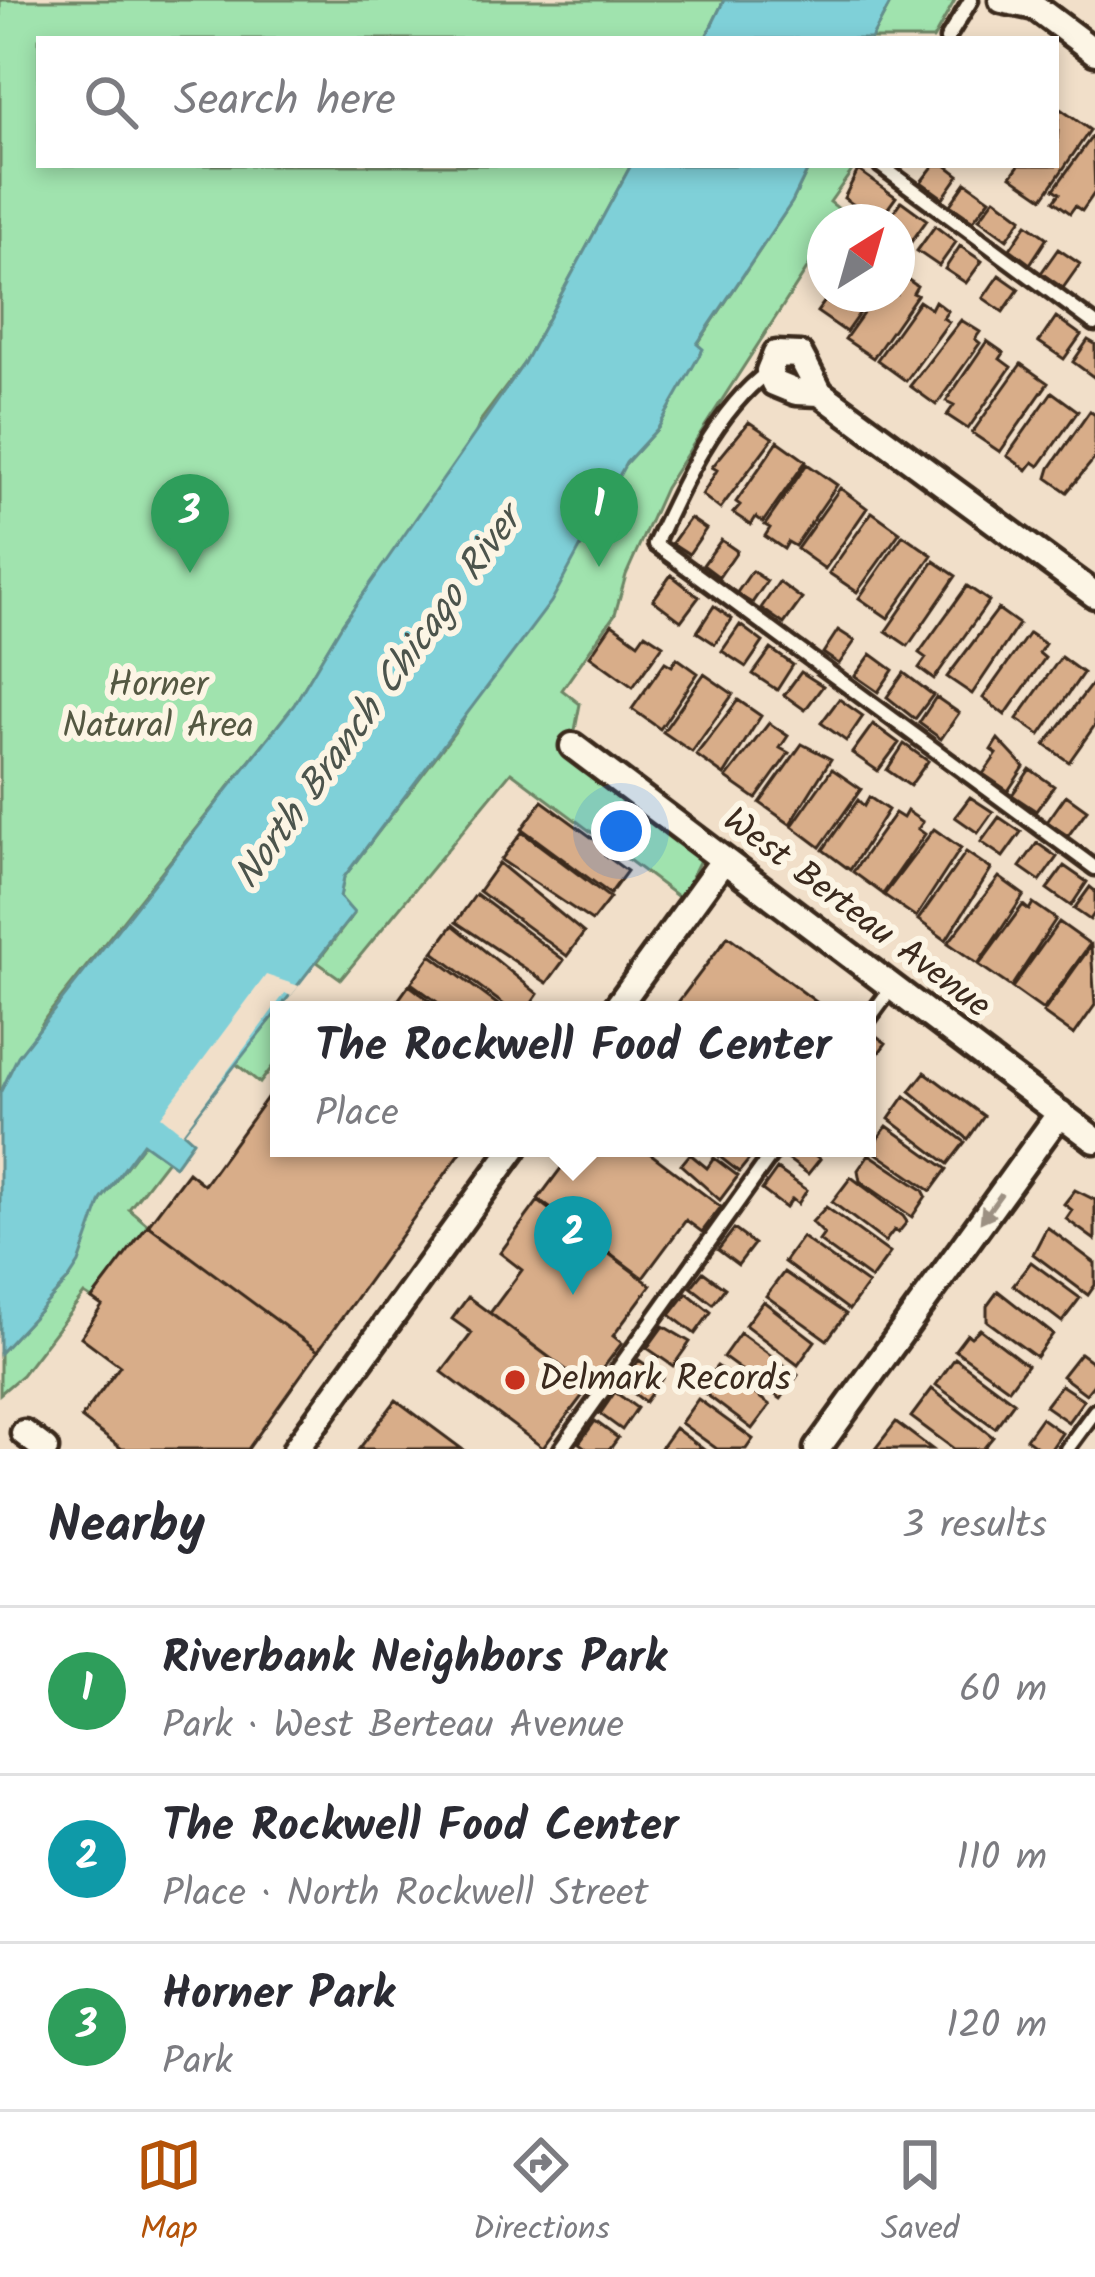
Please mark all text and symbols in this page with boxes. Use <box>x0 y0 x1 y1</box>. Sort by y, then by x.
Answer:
search box <box>36 36 1059 168</box>
text: Search here <box>174 66 396 138</box>
icon: search <box>78 69 144 135</box>
north arrow <box>807 204 915 312</box>
pin: 1 <box>560 468 638 567</box>
pin: 3 <box>151 474 229 573</box>
water label: North Branch Chicago River <box>219 489 543 903</box>
park label: Horner Natural Area <box>62 658 254 756</box>
street label: West Berteau Avenue <box>710 794 1002 1034</box>
your location <box>591 801 651 861</box>
popup <box>270 1001 876 1157</box>
text: The Rockwell Food Center <box>315 1012 831 1084</box>
text: Place <box>315 1084 399 1146</box>
one-way arrow <box>980 1192 1004 1224</box>
pin: 2 <box>534 1196 612 1295</box>
place label: Delmark Records <box>539 1352 791 1409</box>
marker: Delmark Records <box>502 1367 528 1393</box>
text: Nearby <box>48 1487 205 1568</box>
text: 3 results <box>902 1496 1047 1558</box>
text: Riverbank Neighbors Park <box>162 1624 667 1696</box>
text: 1 <box>81 1660 93 1722</box>
text: 60 m <box>959 1660 1047 1722</box>
text: Park · West Berteau Avenue <box>162 1696 624 1758</box>
text: The Rockwell Food Center <box>162 1792 678 1864</box>
text: 2 <box>76 1828 98 1890</box>
text: 110 m <box>956 1828 1047 1890</box>
text: Place · North Rockwell Street <box>162 1864 649 1926</box>
text: Horner Park <box>162 1960 395 2032</box>
text: 3 <box>76 1996 98 2058</box>
text: 120 m <box>946 1996 1047 2058</box>
text: Park <box>162 2032 233 2094</box>
tab: Map <box>136 2132 202 2257</box>
tab: Directions <box>473 2132 610 2257</box>
tab: Saved <box>881 2132 959 2257</box>

